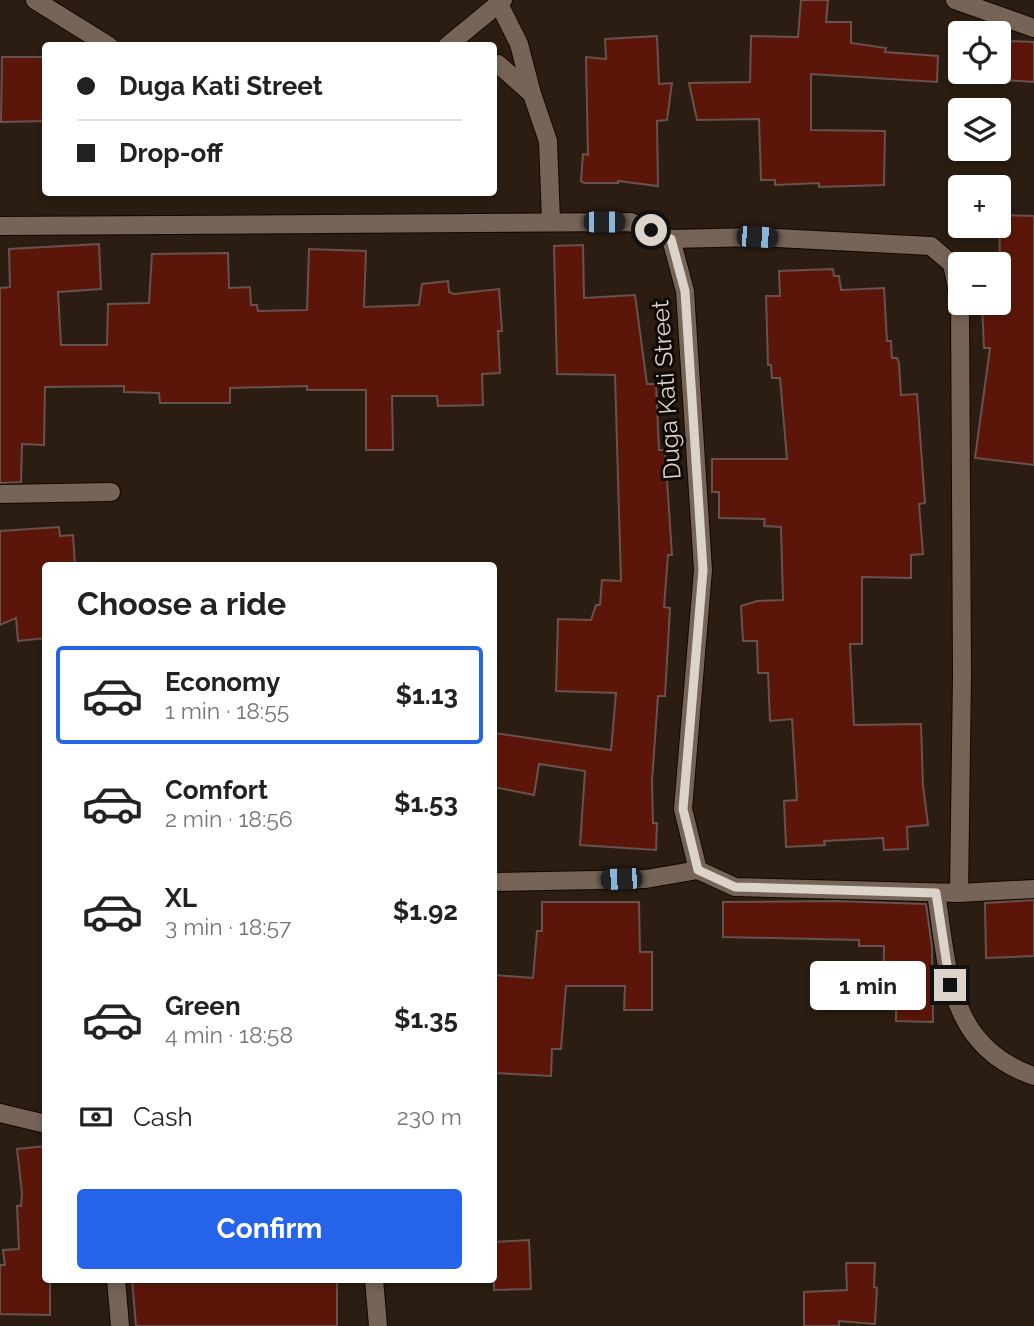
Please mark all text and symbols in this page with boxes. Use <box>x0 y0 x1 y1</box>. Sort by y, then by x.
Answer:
map controls <box>948 21 1011 315</box>
button: locate <box>948 21 1011 84</box>
text: Duga Kati Street <box>119 71 323 101</box>
button: layers <box>948 98 1011 161</box>
text: Drop-off <box>119 138 223 168</box>
button: + <box>948 175 1011 238</box>
car <box>584 212 626 233</box>
route start <box>635 214 667 246</box>
car <box>736 225 779 249</box>
button: − <box>948 252 1011 315</box>
street label: Duga Kati Street <box>645 299 687 481</box>
text: Choose a ride <box>77 585 286 622</box>
icon: car <box>81 664 144 727</box>
text: Economy <box>165 667 280 697</box>
text: $1.13 <box>395 680 458 710</box>
text: 1 min · 18:55 <box>165 697 289 724</box>
icon: car <box>81 772 144 835</box>
text: Comfort <box>165 775 268 805</box>
text: $1.53 <box>394 788 458 818</box>
text: 2 min · 18:56 <box>165 805 293 832</box>
car <box>600 868 643 890</box>
icon: car <box>81 880 144 943</box>
text: XL <box>165 883 197 913</box>
text: $1.92 <box>393 896 458 926</box>
text: 3 min · 18:57 <box>165 913 291 940</box>
callout: 1 min <box>810 960 926 1010</box>
route end <box>934 969 966 1001</box>
text: 1 min <box>839 972 897 999</box>
icon: car <box>81 988 144 1051</box>
text: Green <box>165 991 241 1021</box>
text: $1.35 <box>394 1004 458 1034</box>
text: 4 min · 18:58 <box>165 1021 293 1048</box>
icon: cash <box>77 1098 115 1136</box>
text: Cash <box>133 1102 193 1132</box>
text: 230 m <box>397 1103 462 1130</box>
button: Confirm <box>77 1189 462 1269</box>

